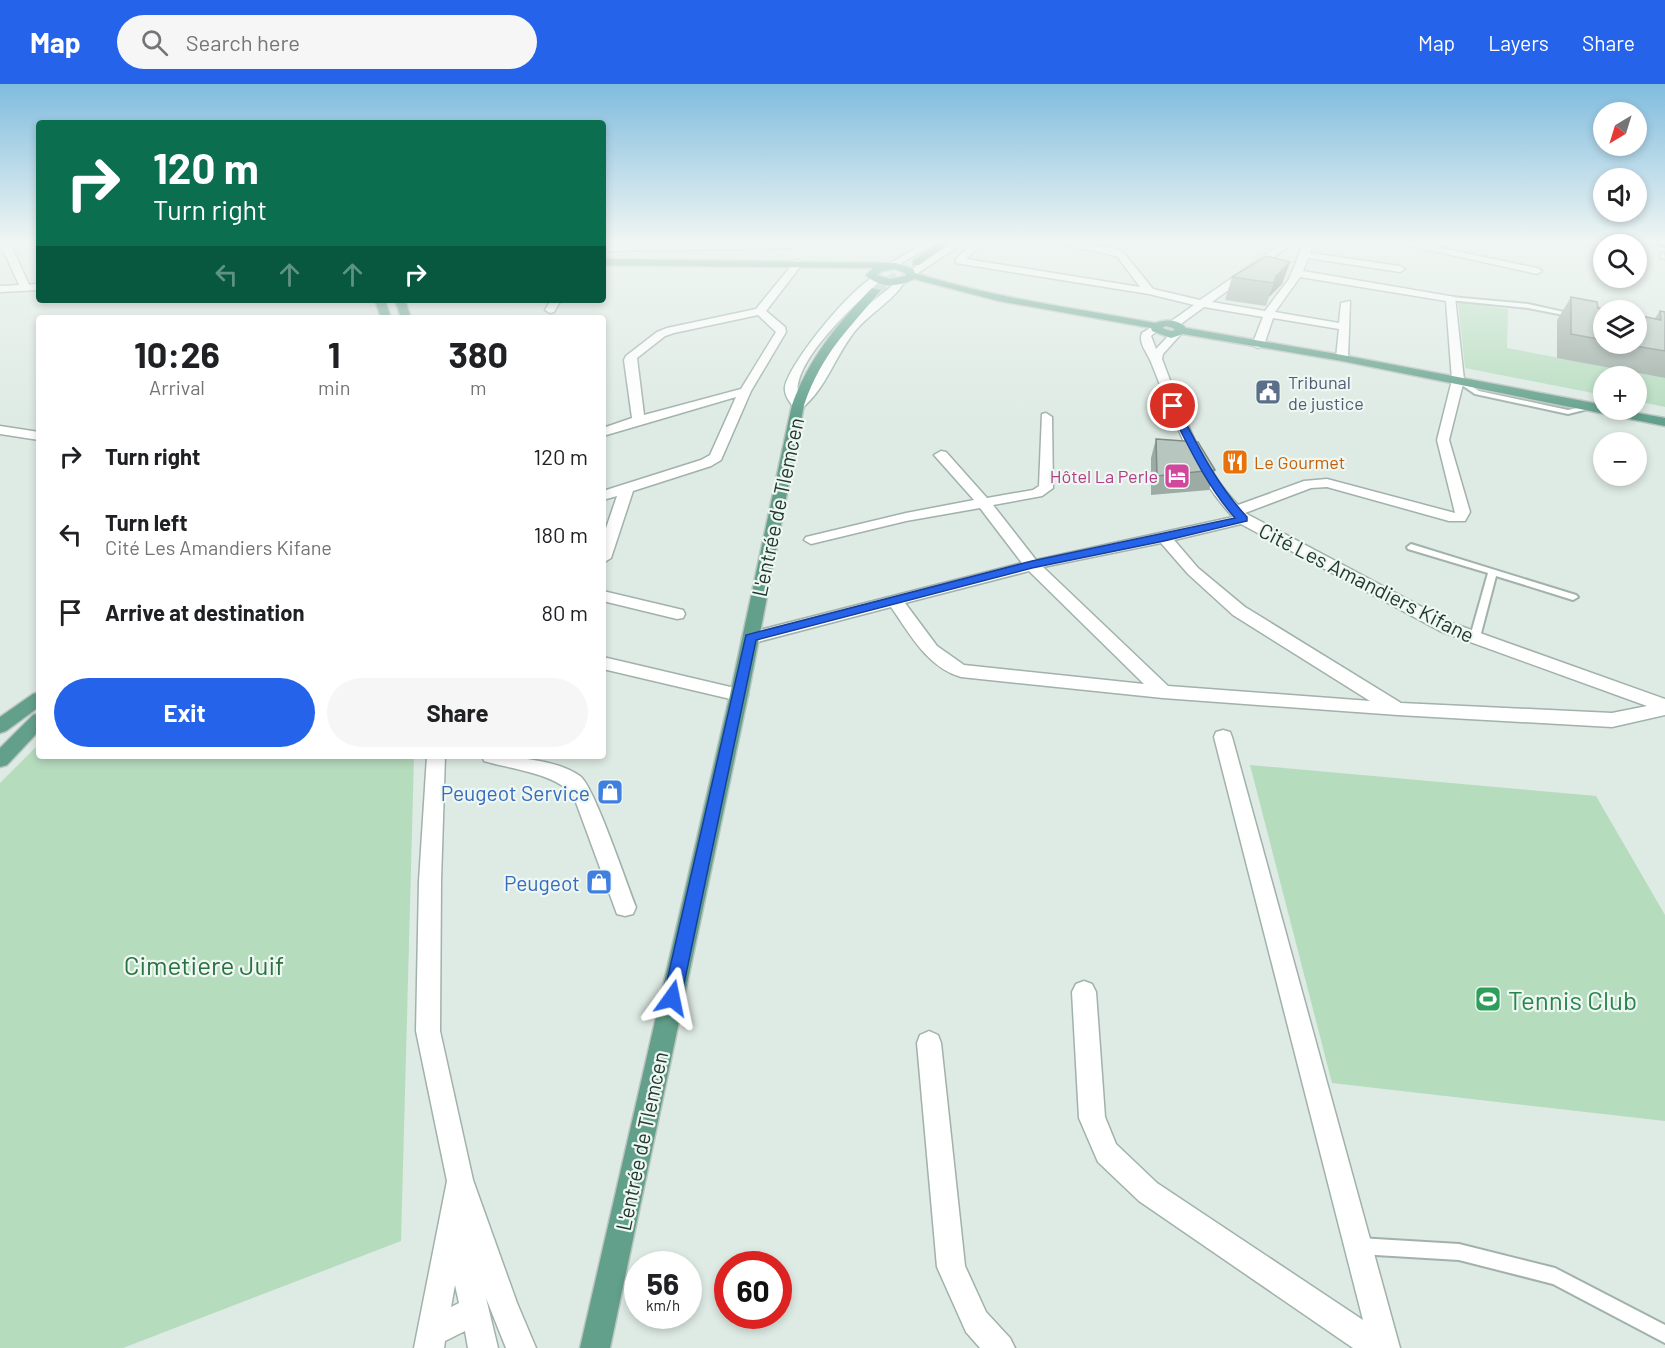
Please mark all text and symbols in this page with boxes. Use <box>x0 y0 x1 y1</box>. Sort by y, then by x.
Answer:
search box <box>117 15 537 69</box>
text: Map <box>30 25 81 59</box>
icon: search <box>138 26 171 59</box>
text: Search here <box>186 29 300 55</box>
text: Map <box>1418 30 1455 55</box>
text: Layers <box>1488 30 1549 55</box>
text: Share <box>1582 30 1635 55</box>
north arrow <box>1593 102 1647 156</box>
map controls <box>1593 102 1647 486</box>
text: 120 m <box>153 142 259 192</box>
icon: right <box>54 144 132 222</box>
button: sound <box>1593 168 1647 222</box>
text: Turn right <box>153 193 267 225</box>
button: search <box>1593 234 1647 288</box>
icon: left <box>210 258 243 291</box>
icon: ahead <box>273 258 306 291</box>
icon: ahead <box>336 258 369 291</box>
icon: right <box>399 258 432 291</box>
button: layers <box>1593 300 1647 354</box>
text: 10:26 <box>134 332 220 375</box>
text: 1 <box>328 332 341 375</box>
text: 380 <box>448 332 508 375</box>
button: + <box>1593 366 1647 420</box>
place label: Tribunal de justice <box>1288 371 1364 414</box>
text: Arrival <box>149 375 205 399</box>
text: min <box>318 375 350 399</box>
text: m <box>470 375 486 399</box>
public building icon: Tribunal de justice <box>1253 377 1283 407</box>
pin <box>1147 380 1198 431</box>
icon: arrive <box>1156 389 1189 422</box>
street label: L'entrée de Tlemcen <box>746 415 808 599</box>
button: − <box>1593 432 1647 486</box>
icon: right <box>54 440 87 473</box>
text: Turn right <box>105 443 200 469</box>
text: 120 m <box>533 443 588 469</box>
restaurant icon: Le Gourmet <box>1220 447 1250 477</box>
place label: Le Gourmet <box>1254 451 1345 473</box>
hotel icon: Hôtel La Perle <box>1162 461 1192 491</box>
place label: Hôtel La Perle <box>1050 465 1158 487</box>
text: Turn left <box>105 509 188 535</box>
street label: Cité Les Amandiers Kifane <box>1255 517 1479 647</box>
icon: left <box>54 518 87 551</box>
text: 180 m <box>534 521 588 547</box>
text: Cité Les Amandiers Kifane <box>105 535 332 559</box>
icon: arrive <box>54 596 87 629</box>
text: Arrive at destination <box>105 599 304 625</box>
text: 80 m <box>542 599 588 625</box>
button: Exit <box>54 678 315 747</box>
button: Share <box>327 678 588 747</box>
shop icon: Peugeot Service <box>595 777 625 807</box>
place label: Peugeot Service <box>441 780 590 805</box>
shop icon: Peugeot <box>584 867 614 897</box>
place label: Peugeot <box>504 870 580 895</box>
park label: Cimetiere Juif <box>124 949 284 980</box>
position arrow <box>640 966 704 1030</box>
sports icon: Tennis Club <box>1473 984 1503 1014</box>
place label: Tennis Club <box>1508 984 1637 1015</box>
street label: L'entrée de Tlemcen <box>610 1049 672 1233</box>
speed limit sign: 60 <box>714 1251 792 1329</box>
text: 56 <box>647 1265 679 1301</box>
text: km/h <box>646 1296 680 1314</box>

